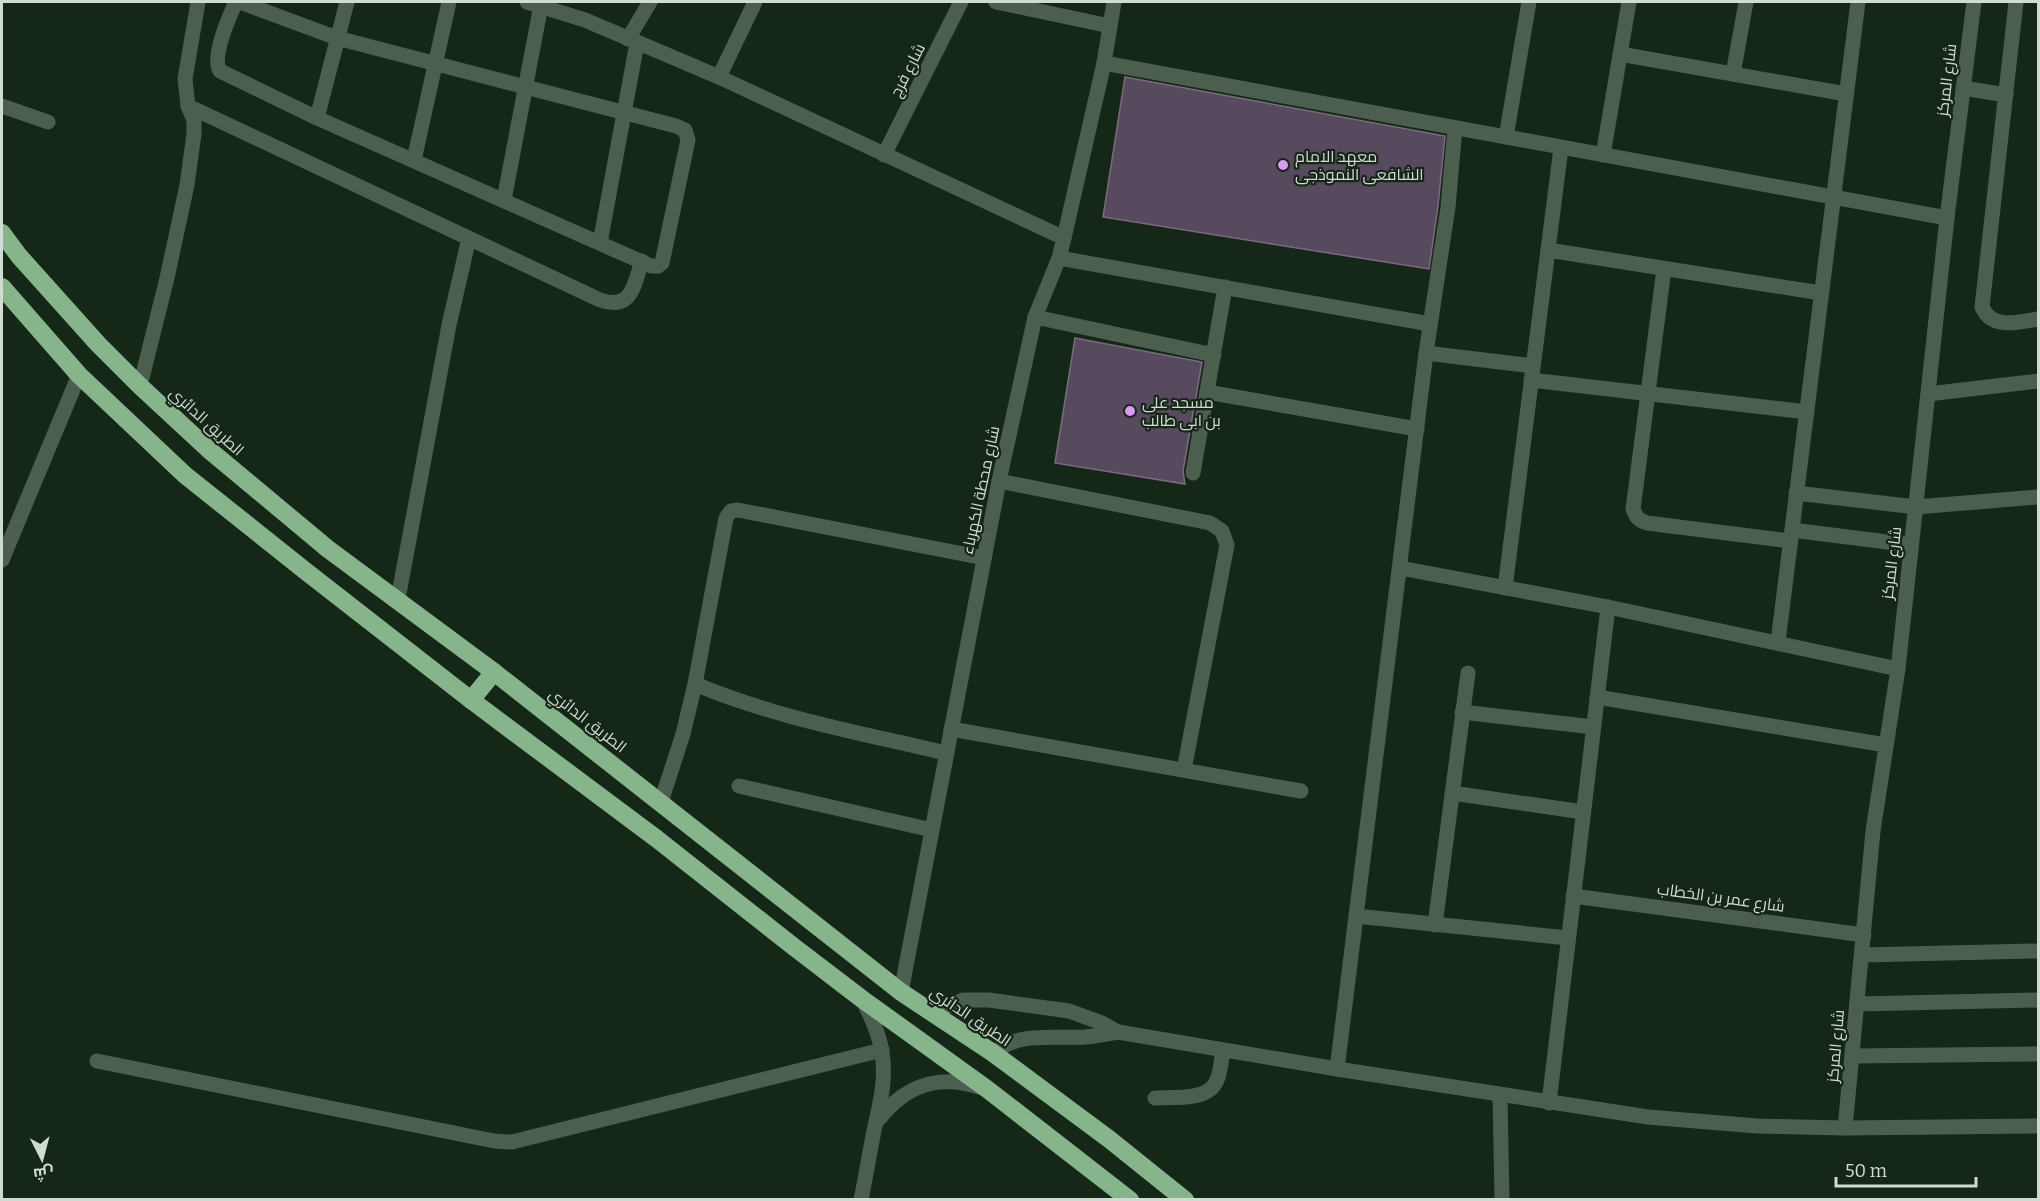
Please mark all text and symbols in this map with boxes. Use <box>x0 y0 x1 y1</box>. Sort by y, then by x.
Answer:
street label: شارع فرج <box>886 40 931 101</box>
street label: شارع المركز <box>1932 43 1962 119</box>
place label: معهد الامام الشافعى النموذجى <box>1295 147 1424 185</box>
marker: معهد الامام الشافعى النموذجى <box>1276 158 1290 172</box>
street label: الطريق الدائري <box>163 383 248 463</box>
place label: مسجد على بن ابى طالب <box>1142 393 1221 431</box>
marker: مسجد على بن ابى طالب <box>1123 404 1137 418</box>
street label: شارع محطة الكهرباء <box>958 424 1005 556</box>
street label: شارع المركز <box>1877 526 1907 602</box>
street label: الطريق الدائري <box>543 684 630 760</box>
street label: شارع عمر بن الخطاب <box>1656 879 1786 918</box>
street label: الطريق الدائري <box>924 982 1015 1054</box>
street label: شارع المركز <box>1823 1009 1850 1085</box>
north arrow <box>12 1129 72 1189</box>
scale bar <box>1836 1150 1976 1188</box>
text: 50 m <box>1845 1160 1887 1182</box>
text: ش <box>32 1163 55 1184</box>

